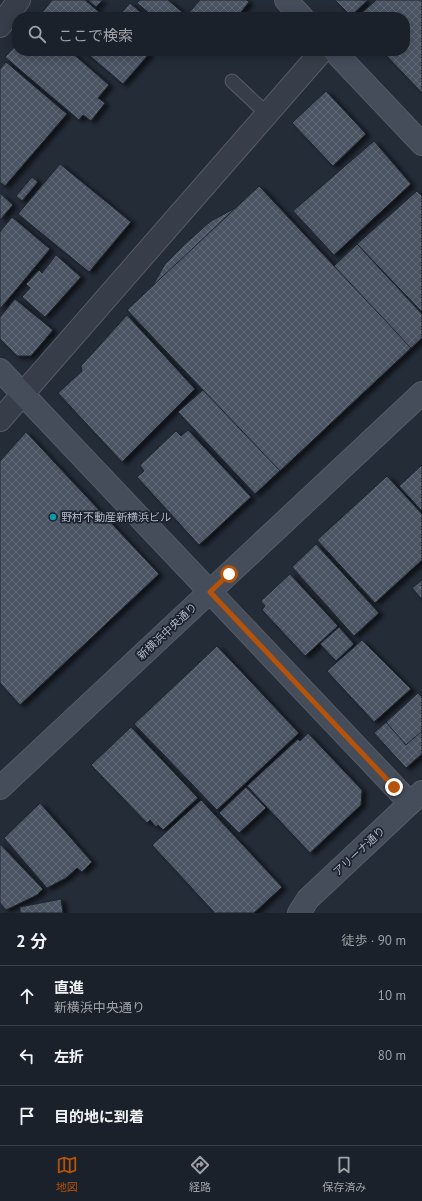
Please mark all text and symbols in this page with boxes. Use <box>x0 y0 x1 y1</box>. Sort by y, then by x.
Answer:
search box <box>12 12 410 56</box>
icon: search <box>26 23 48 45</box>
text: ここで検索 <box>58 26 133 45</box>
place label: 野村不動産新横浜ビル <box>61 510 171 524</box>
marker: 野村不動産新横浜ビル <box>48 512 58 522</box>
route start <box>220 565 238 583</box>
street label: 新横浜中央通り <box>134 600 200 662</box>
route end <box>385 778 403 796</box>
street label: アリーナ通り <box>330 823 388 879</box>
text: 2 分 <box>16 930 47 952</box>
text: 徒歩 · 90 m <box>341 932 406 949</box>
text: 直進 <box>54 978 84 997</box>
icon: ahead <box>16 985 38 1007</box>
text: 10 m <box>378 987 406 1004</box>
text: 新横浜中央通り <box>54 999 145 1016</box>
icon: left <box>16 1045 38 1067</box>
text: 左折 <box>54 1047 84 1066</box>
text: 80 m <box>378 1047 406 1064</box>
icon: arrive <box>16 1105 38 1127</box>
text: 目的地に到着 <box>54 1107 144 1126</box>
tab: 地図 <box>56 1154 78 1194</box>
tab: 経路 <box>189 1154 211 1194</box>
tab: 保存済み <box>322 1154 366 1194</box>

